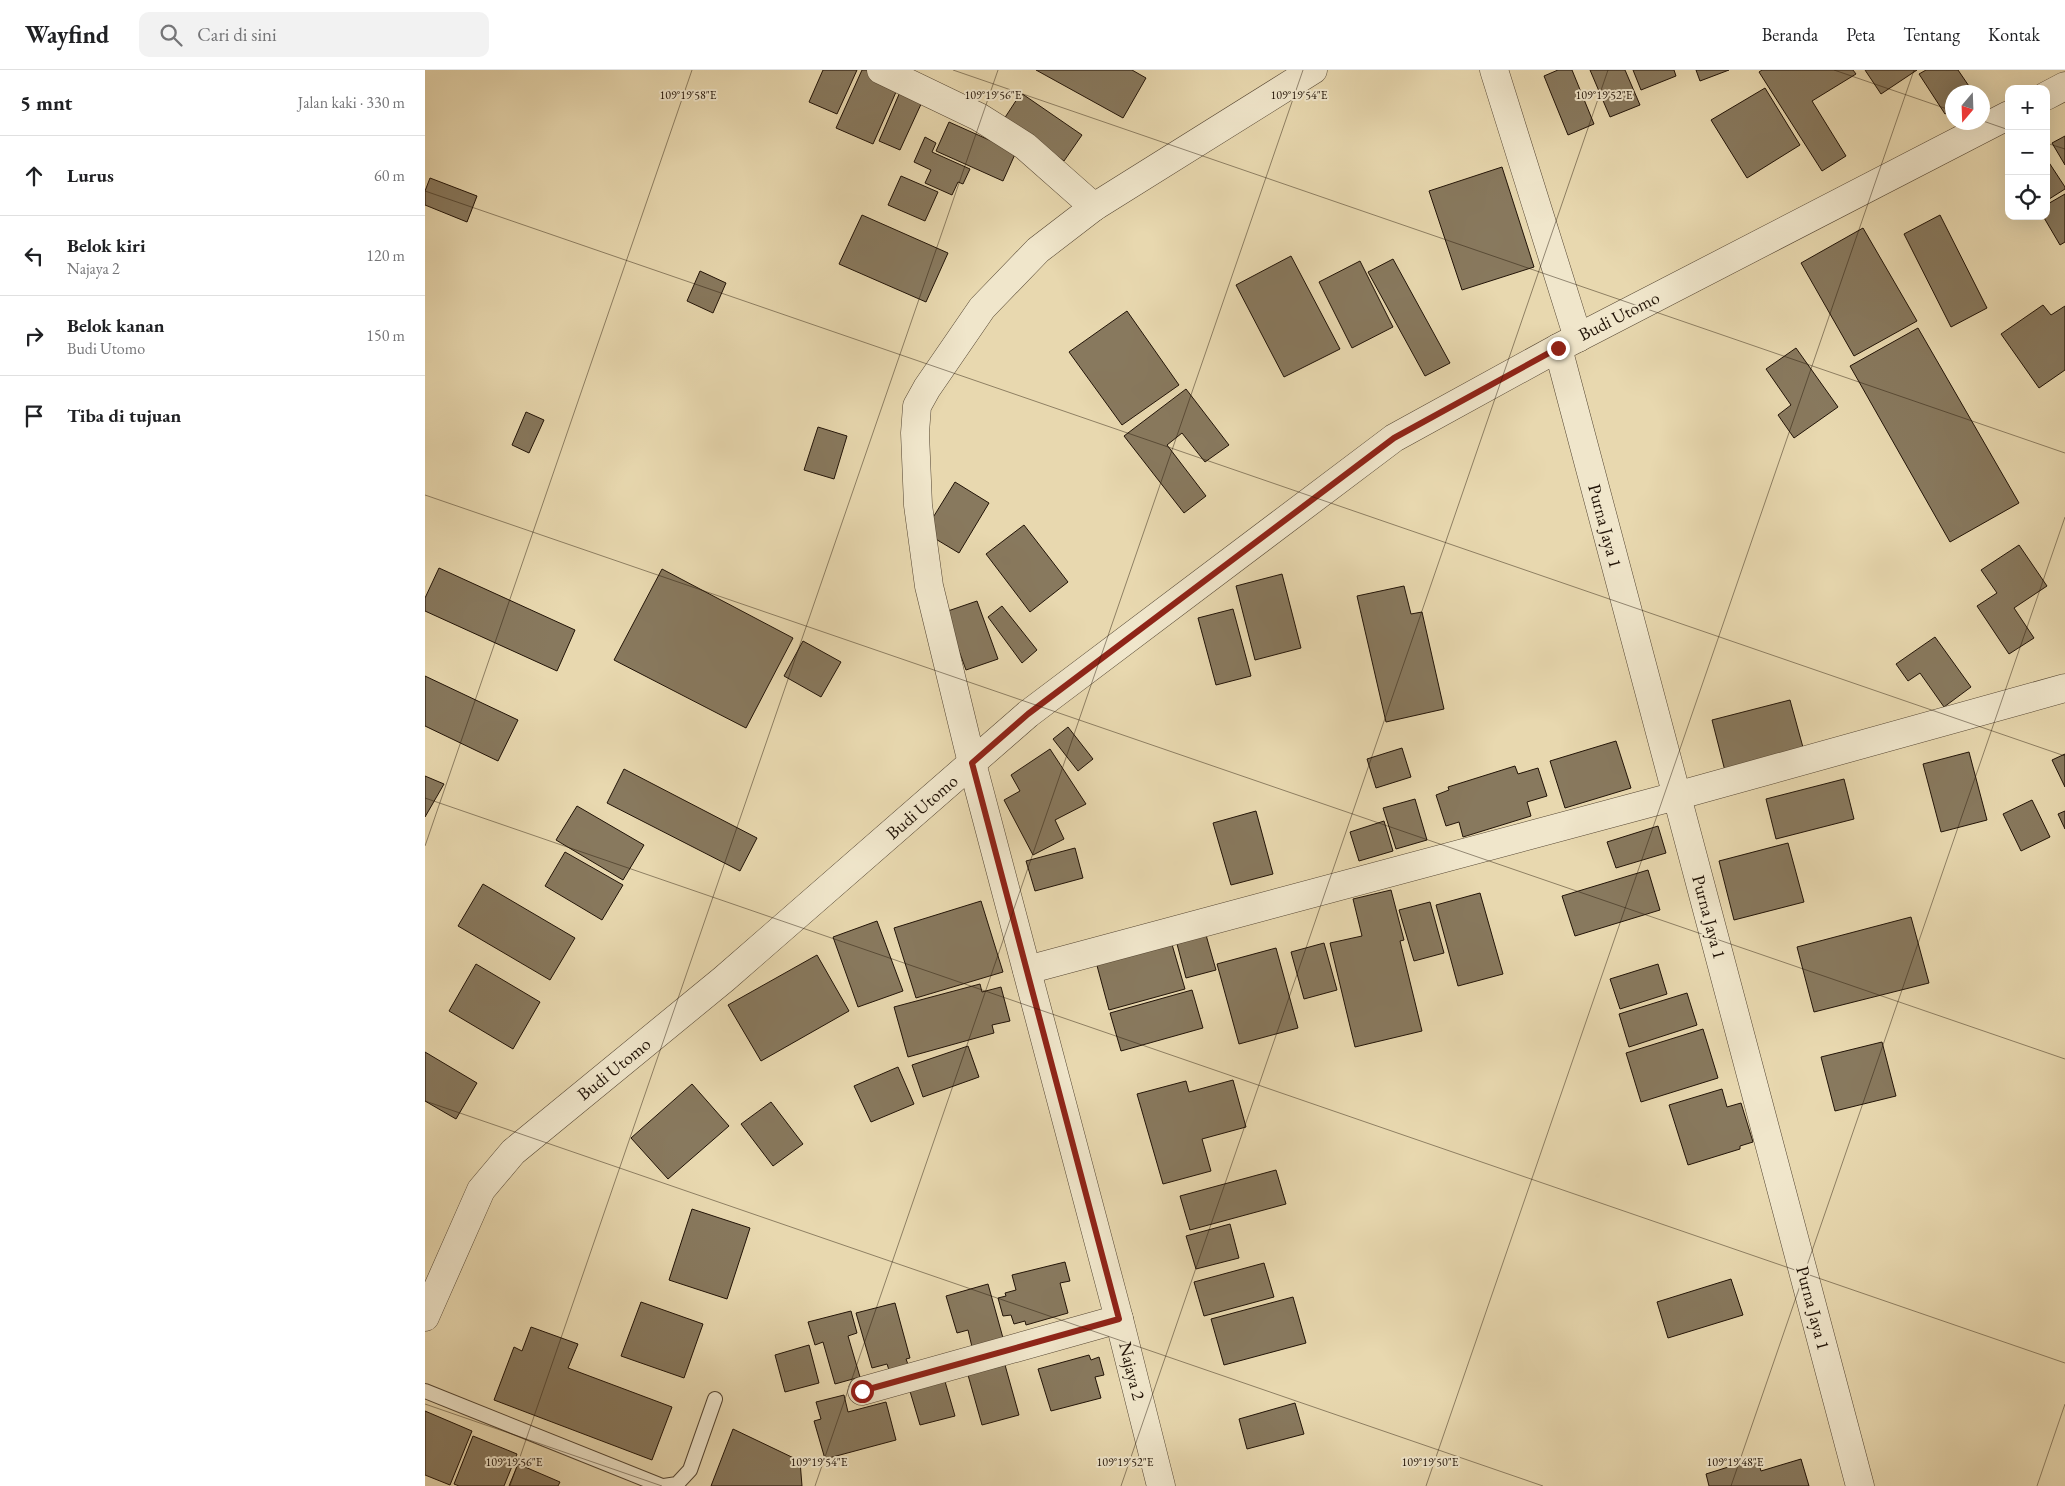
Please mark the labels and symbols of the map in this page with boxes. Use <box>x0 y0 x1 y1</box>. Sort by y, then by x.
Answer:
north arrow <box>1945 85 1990 130</box>
text: 109°19'58"E <box>660 87 717 103</box>
text: 109°19'56"E <box>965 87 1022 103</box>
text: 109°19'54"E <box>1271 87 1328 103</box>
text: 109°19'52"E <box>1576 87 1633 103</box>
street label: Budi Utomo <box>1574 285 1663 346</box>
route end <box>1547 337 1570 360</box>
street label: Purna Jaya 1 <box>1583 481 1628 570</box>
street label: Budi Utomo <box>881 769 962 844</box>
street label: Purna Jaya 1 <box>1687 872 1732 961</box>
street label: Budi Utomo <box>572 1032 655 1105</box>
street label: Purna Jaya 1 <box>1791 1263 1836 1352</box>
street label: Najaya 2 <box>1114 1339 1151 1403</box>
route start <box>851 1380 874 1403</box>
text: 109°19'56"E <box>486 1454 543 1470</box>
text: 109°19'54"E <box>791 1454 848 1470</box>
text: 109°19'52"E <box>1097 1454 1154 1470</box>
text: 109°19'50"E <box>1402 1454 1459 1470</box>
text: 109°19'48"E <box>1707 1454 1764 1470</box>

